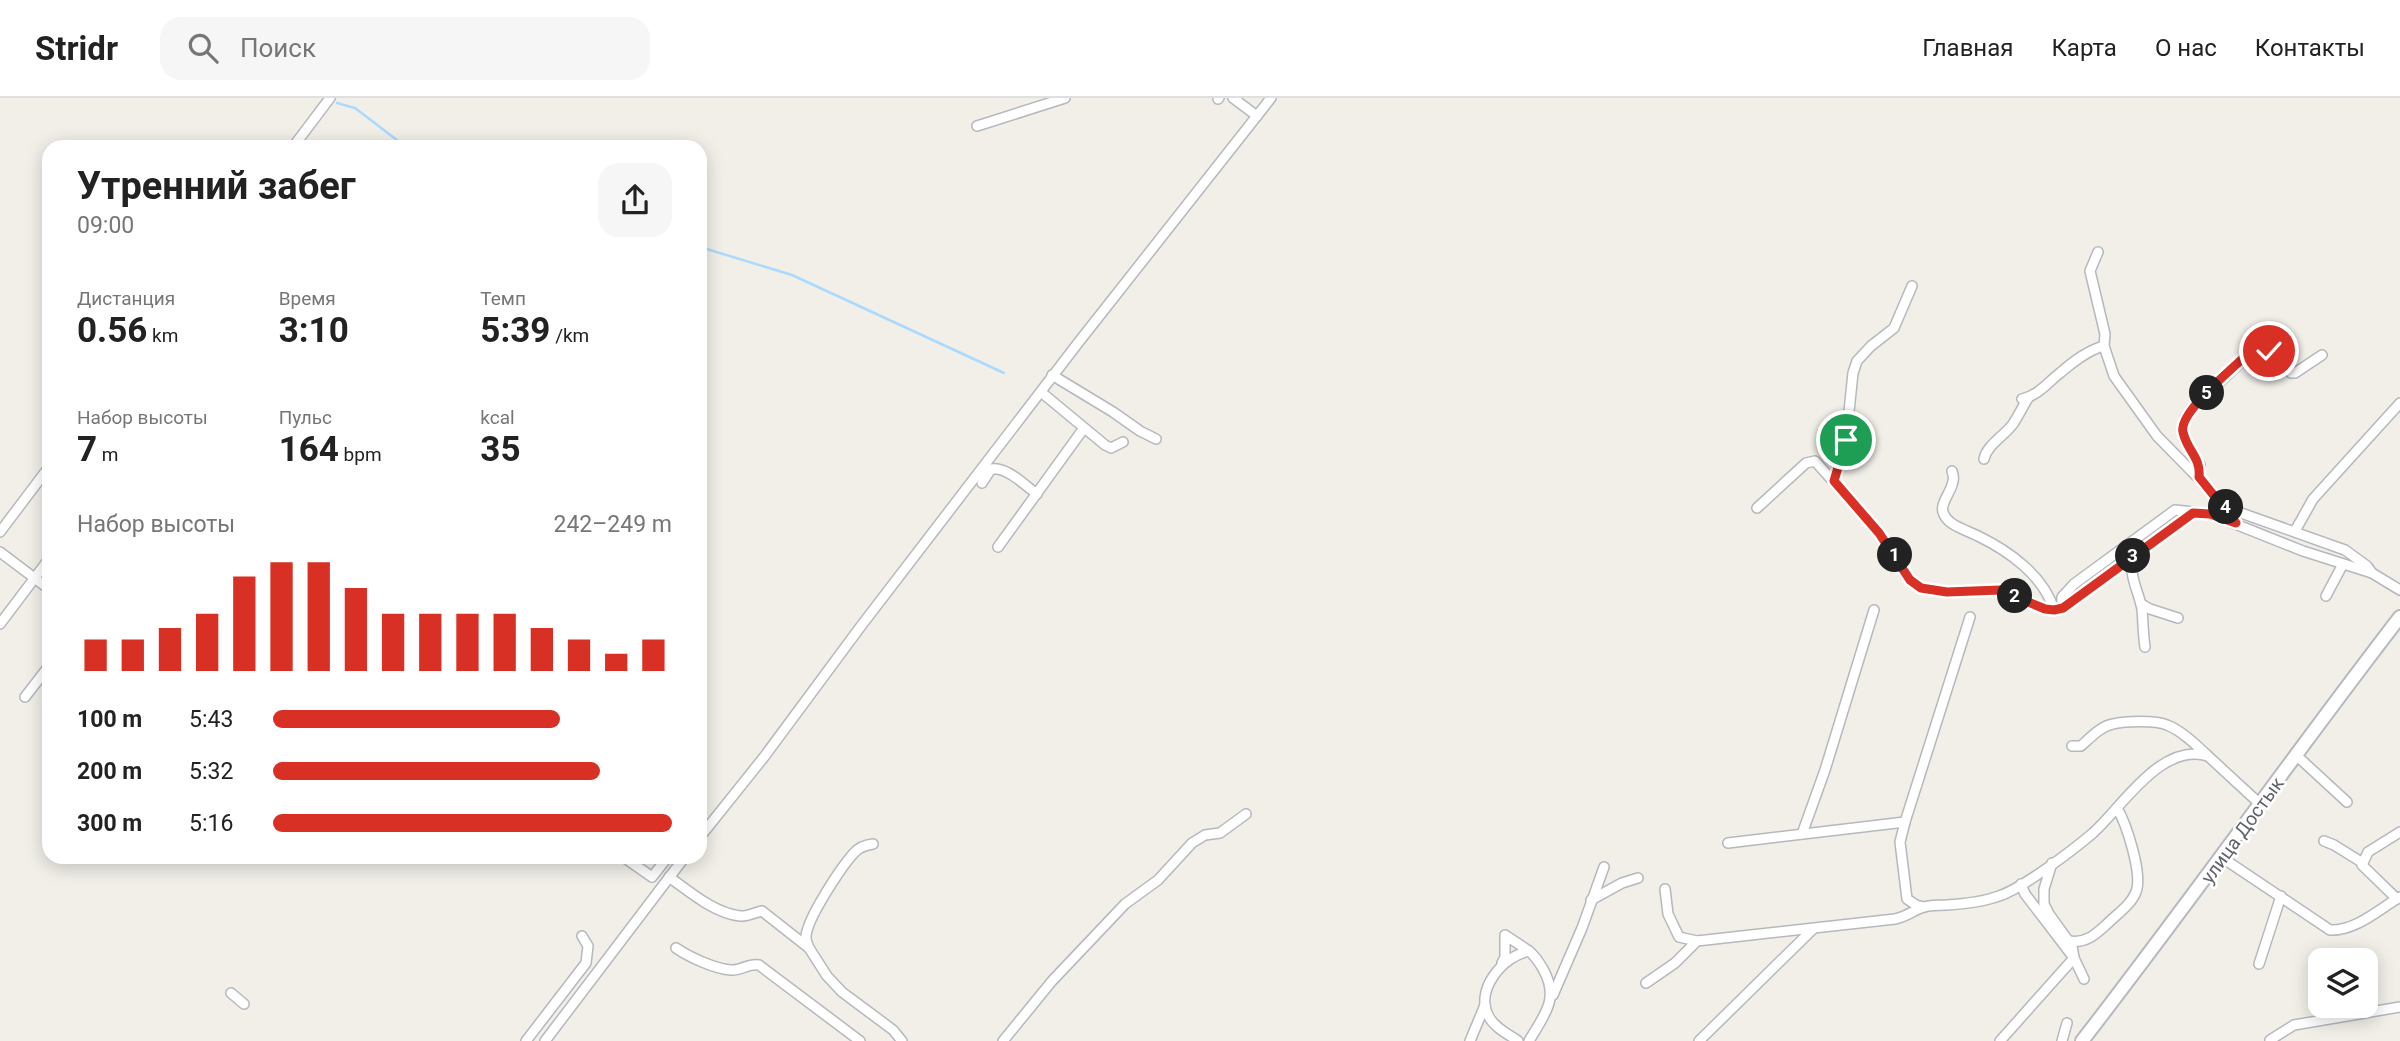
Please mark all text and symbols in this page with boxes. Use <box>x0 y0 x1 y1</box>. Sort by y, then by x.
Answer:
search box <box>160 17 650 80</box>
text: Stridr <box>35 29 118 68</box>
icon: search <box>184 29 222 67</box>
text: Поиск <box>240 33 316 63</box>
text: Главная <box>1922 34 2013 62</box>
text: Карта <box>2051 34 2117 62</box>
text: О нас <box>2155 34 2217 62</box>
text: Контакты <box>2255 34 2365 62</box>
button: share <box>598 163 672 237</box>
text: Утренний забег <box>77 164 356 208</box>
text: 09:00 <box>77 212 134 239</box>
text: Дистанция <box>77 287 175 310</box>
text: Время <box>279 287 336 310</box>
text: Темп <box>480 287 526 310</box>
text: 0.56 <box>77 310 147 351</box>
text: 3:10 <box>279 310 349 351</box>
text: 5:39 <box>480 310 550 351</box>
pin <box>2239 321 2299 381</box>
text: km <box>147 324 178 347</box>
text: /km <box>550 324 589 347</box>
icon: check <box>2250 332 2288 370</box>
pin: 5 <box>2190 376 2224 410</box>
text: 5 <box>2201 381 2212 404</box>
text: Набор высоты <box>77 406 208 429</box>
text: Пульс <box>279 406 332 429</box>
text: kcal <box>480 406 515 429</box>
pin <box>1816 410 1876 470</box>
icon: arrive <box>1827 421 1865 459</box>
text: 7 <box>77 429 97 470</box>
text: 164 <box>279 429 339 470</box>
text: 35 <box>480 429 521 470</box>
text: m <box>97 443 118 466</box>
text: bpm <box>339 443 382 466</box>
pin: 4 <box>2208 490 2244 524</box>
text: 4 <box>2220 495 2231 518</box>
text: Набор высоты <box>77 511 235 538</box>
text: 242–249 m <box>553 511 672 538</box>
pin: 1 <box>1878 538 1912 573</box>
pin: 3 <box>2116 538 2150 574</box>
text: 1 <box>1889 543 1900 566</box>
text: 3 <box>2127 544 2138 567</box>
pin: 2 <box>1997 578 2032 614</box>
text: 2 <box>2009 584 2020 607</box>
text: 100 m <box>77 706 142 733</box>
text: 5:43 <box>189 706 233 733</box>
text: 200 m <box>77 758 142 785</box>
text: 5:32 <box>189 758 233 785</box>
street label: улица Достык <box>2196 772 2289 888</box>
text: 300 m <box>77 810 142 837</box>
text: 5:16 <box>189 810 233 837</box>
map controls <box>2308 948 2378 1018</box>
button: layers <box>2308 948 2378 1018</box>

